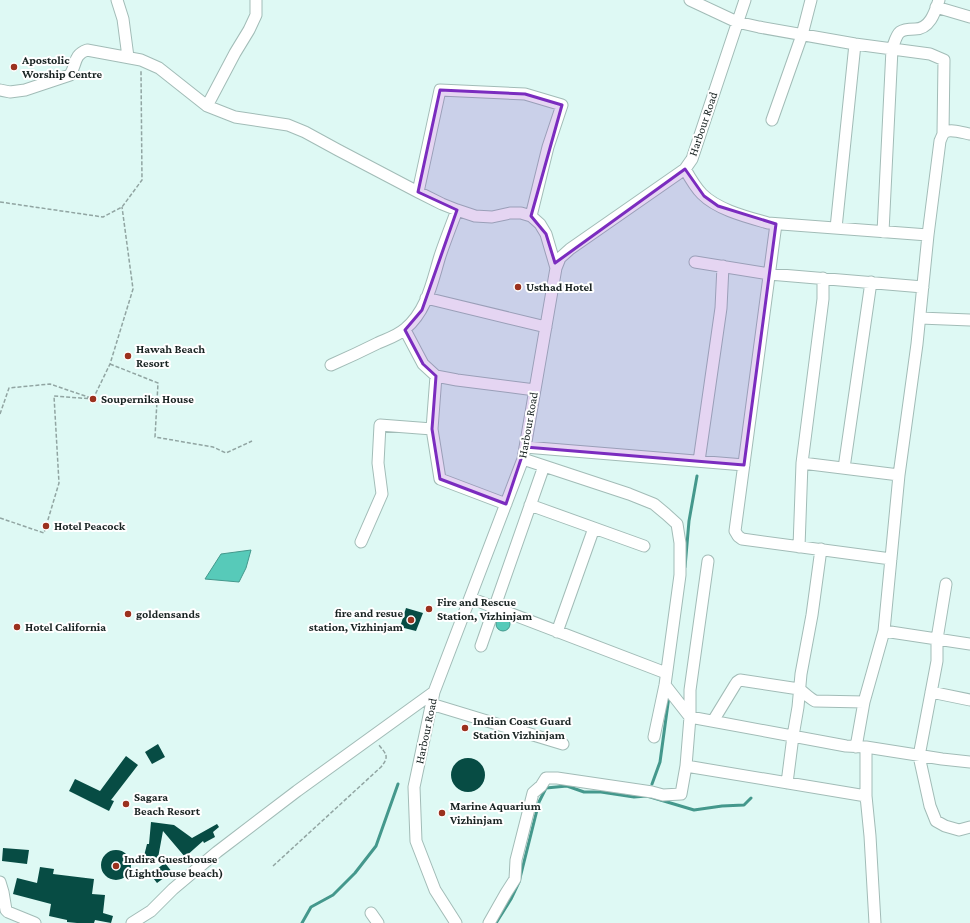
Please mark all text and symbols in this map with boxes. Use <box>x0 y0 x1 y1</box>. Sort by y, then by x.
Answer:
place label: Apostolic Worship Centre <box>21 53 102 81</box>
marker: Apostolic Worship Centre <box>9 62 19 72</box>
street label: Harbour Road <box>685 89 721 158</box>
place label: Usthad Hotel <box>526 280 593 294</box>
marker: Usthad Hotel <box>513 282 523 292</box>
place label: Hawah Beach Resort <box>136 342 205 370</box>
marker: Hawah Beach Resort <box>123 351 133 361</box>
street label: Harbour Road <box>515 390 541 459</box>
place label: Soupernika House <box>101 392 194 406</box>
marker: Soupernika House <box>88 394 98 404</box>
place label: Hotel Peacock <box>54 519 126 533</box>
marker: Hotel Peacock <box>41 521 51 531</box>
place label: Fire and Rescue Station, Vizhinjam <box>437 595 533 623</box>
marker: Fire and Rescue Station, Vizhinjam <box>424 604 434 614</box>
place label: fire and resue station, Vizhinjam <box>309 606 404 634</box>
place label: goldensands <box>136 607 200 621</box>
marker: goldensands <box>123 609 133 619</box>
marker: fire and resue station, Vizhinjam <box>406 615 416 625</box>
place label: Hotel California <box>25 620 106 634</box>
marker: Hotel California <box>12 622 22 632</box>
street label: Harbour Road <box>412 696 440 765</box>
place label: Indian Coast Guard Station Vizhinjam <box>473 714 572 742</box>
marker: Indian Coast Guard Station Vizhinjam <box>460 723 470 733</box>
place label: Sagara Beach Resort <box>134 790 201 818</box>
marker: Sagara Beach Resort <box>121 799 131 809</box>
place label: Marine Aquarium Vizhinjam <box>449 799 542 827</box>
marker: Marine Aquarium Vizhinjam <box>437 808 447 818</box>
place label: Indira Guesthouse (Lighthouse beach) <box>124 852 223 880</box>
marker: Indira Guesthouse (Lighthouse beach) <box>111 861 121 871</box>

